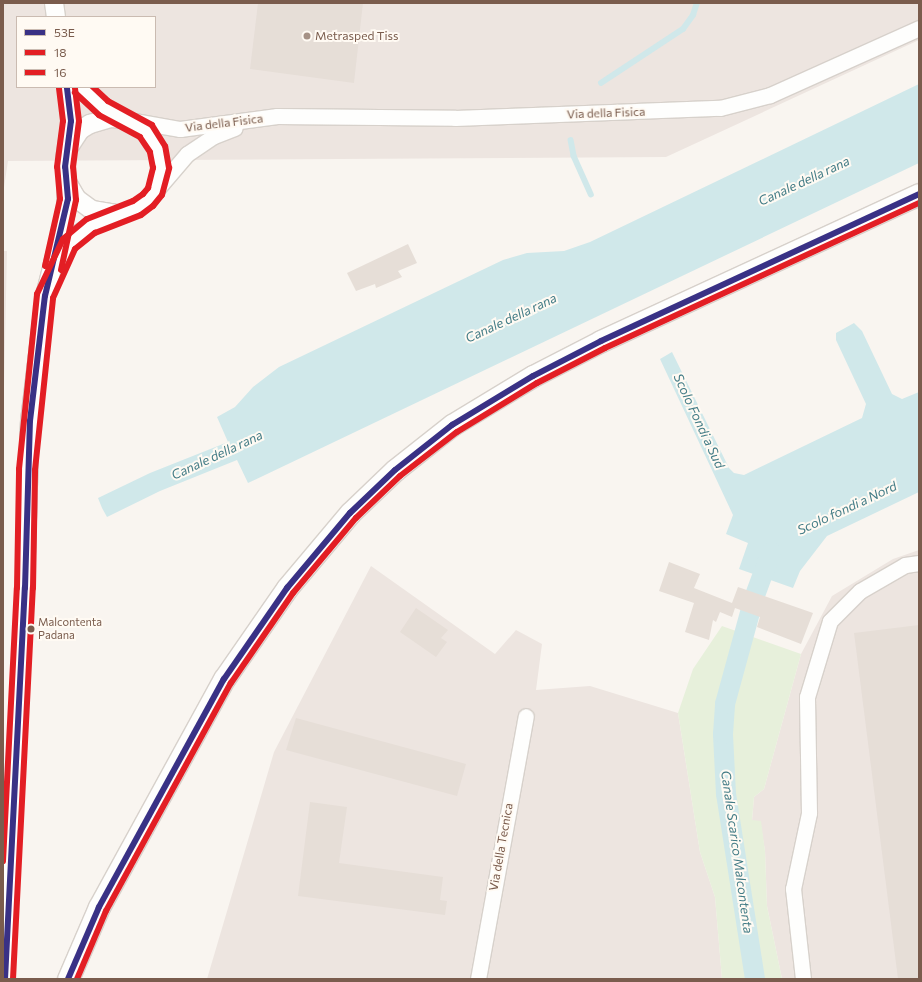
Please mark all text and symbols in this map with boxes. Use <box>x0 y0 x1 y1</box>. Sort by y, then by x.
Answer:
legend <box>16 16 156 88</box>
text: 53E <box>54 25 75 39</box>
place label: Metrasped Tiss <box>315 29 398 43</box>
marker: Metrasped Tiss <box>302 31 312 41</box>
text: 18 <box>54 45 66 59</box>
text: 16 <box>54 65 66 79</box>
street label: Via della Fisica <box>566 104 646 122</box>
street label: Via della Fisica <box>184 111 264 135</box>
water label: Canale della rana <box>756 153 852 209</box>
water label: Canale della rana <box>463 290 559 346</box>
water label: Scolo Fondi a Sud <box>670 371 728 471</box>
water label: Canale della rana <box>169 427 265 483</box>
water label: Scolo fondi a Nord <box>795 478 899 538</box>
place label: Malcontenta Padana <box>38 616 102 642</box>
marker: Malcontenta Padana <box>26 624 36 634</box>
water label: Canale Scarico Malcontenta <box>718 770 756 934</box>
street label: Via della Tecnica <box>486 802 516 892</box>

